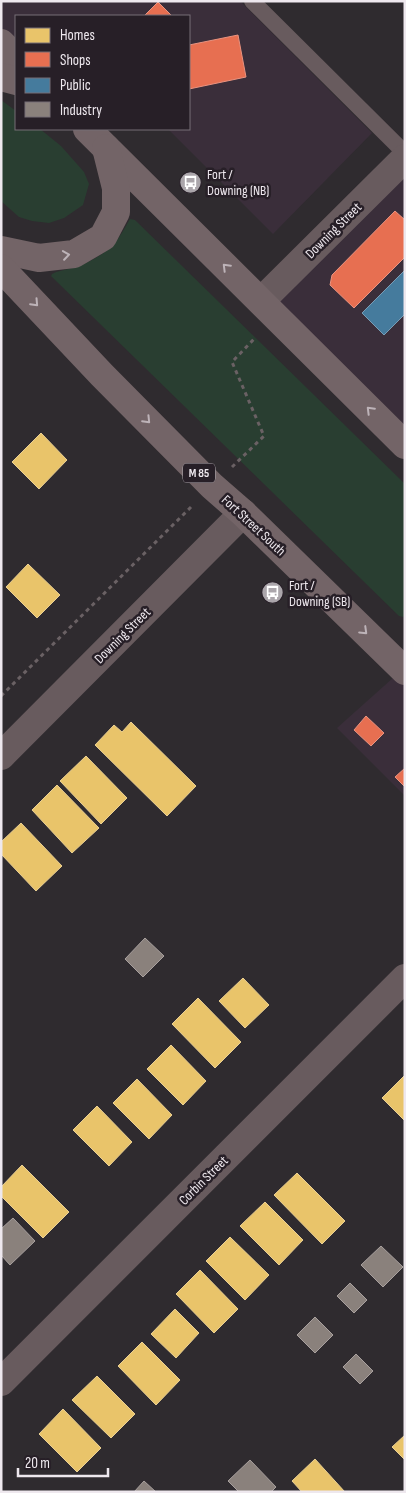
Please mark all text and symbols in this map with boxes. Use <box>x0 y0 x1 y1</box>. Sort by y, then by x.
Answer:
legend <box>15 15 190 130</box>
text: Homes <box>60 26 95 45</box>
text: Shops <box>60 51 91 70</box>
text: Public <box>60 76 91 95</box>
text: Industry <box>60 101 102 120</box>
place label: Fort / Downing (NB) <box>207 166 269 199</box>
bus stop icon: Fort / Downing (NB) <box>179 170 203 194</box>
street label: Downing Street <box>302 199 365 262</box>
one-way arrow <box>62 250 71 260</box>
one-way arrow <box>223 263 232 272</box>
one-way arrow <box>29 298 38 307</box>
one-way arrow <box>367 407 376 416</box>
one-way arrow <box>142 414 151 423</box>
road number: M 85 <box>183 463 215 482</box>
street label: Fort Street South <box>218 491 289 559</box>
place label: Fort / Downing (SB) <box>289 577 350 610</box>
bus stop icon: Fort / Downing (SB) <box>261 581 285 605</box>
street label: Downing Street <box>91 604 154 667</box>
one-way arrow <box>358 625 367 634</box>
street label: Corbin Street <box>175 1152 232 1209</box>
scale bar <box>18 1446 108 1478</box>
text: 20 m <box>25 1454 50 1473</box>

